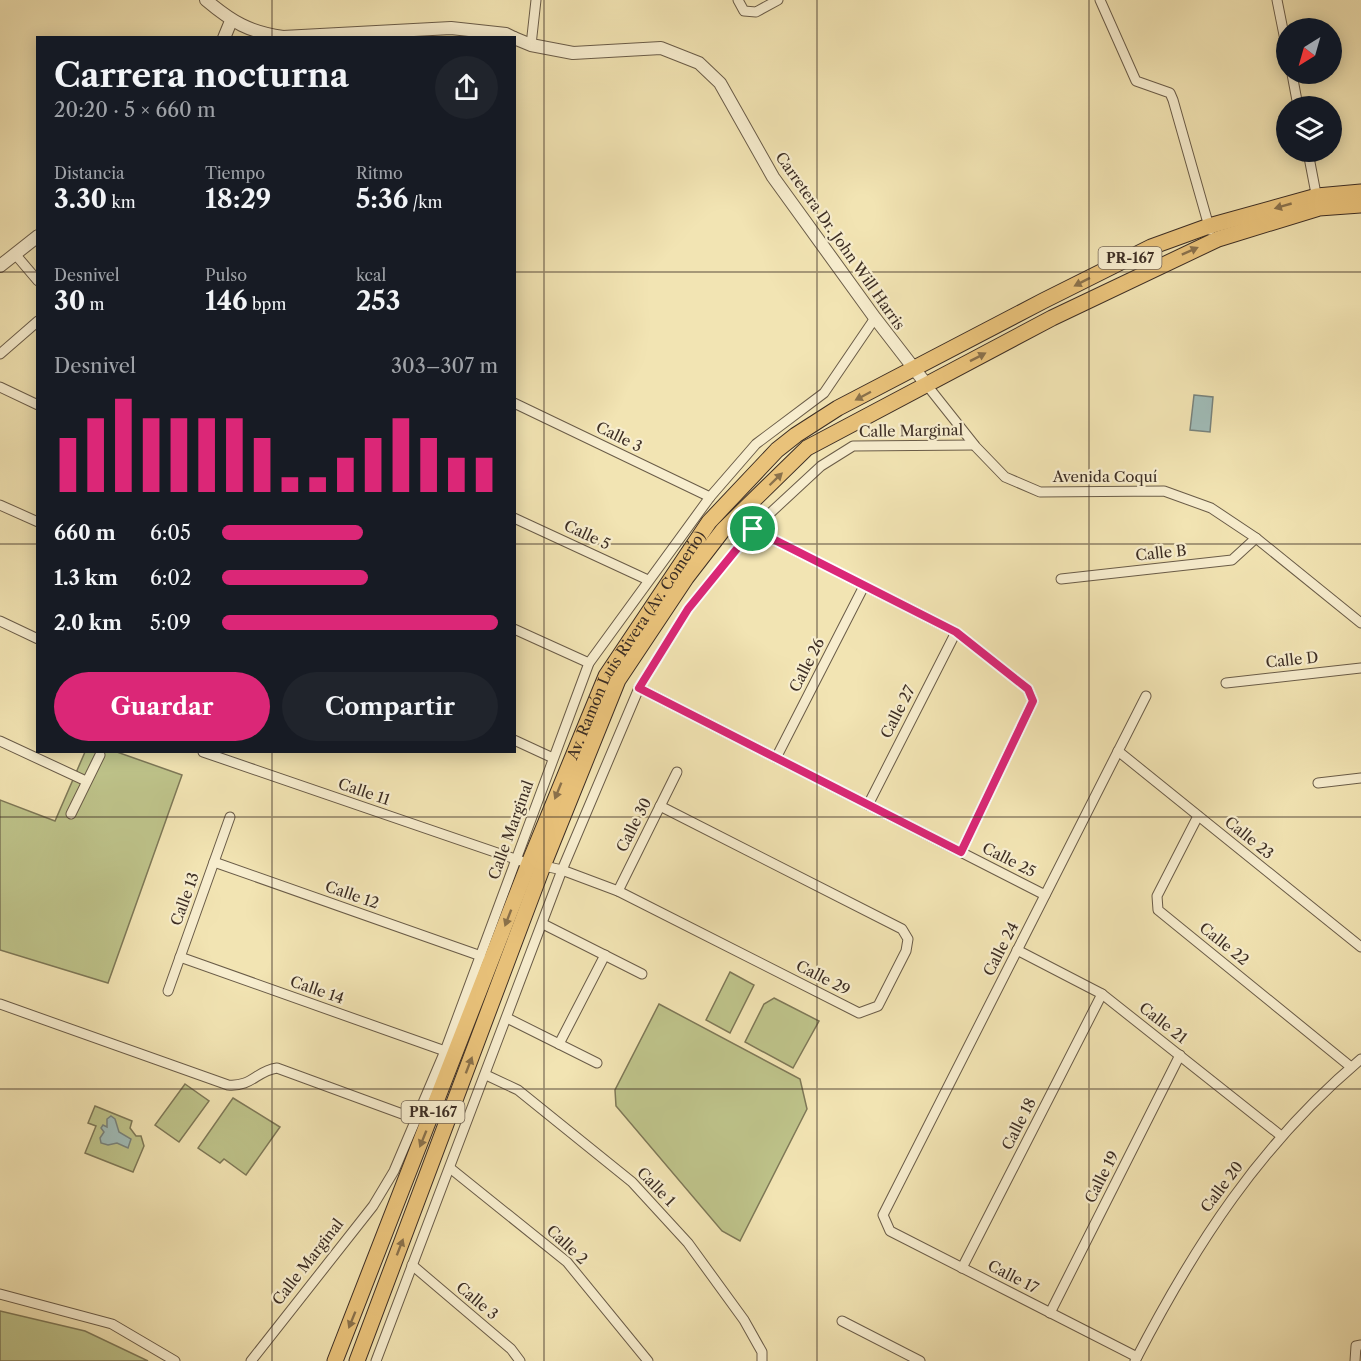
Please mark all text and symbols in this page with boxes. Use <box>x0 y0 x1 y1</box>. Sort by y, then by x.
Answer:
north arrow <box>1276 18 1342 84</box>
map controls <box>1276 18 1342 162</box>
text: Carrera nocturna <box>54 55 349 96</box>
button: share <box>435 56 498 119</box>
button: layers <box>1276 96 1342 162</box>
text: 20:20 · 5 × 660 m <box>54 98 216 122</box>
street label: Carretera Dr. John Will Harris <box>772 148 909 333</box>
text: Distancia <box>54 163 125 183</box>
text: Tiempo <box>205 163 265 183</box>
text: Ritmo <box>356 163 403 183</box>
text: 3.30 <box>54 183 107 215</box>
text: 18:29 <box>205 183 271 215</box>
text: 5:36 <box>356 183 408 215</box>
text: km <box>107 192 136 212</box>
text: /km <box>408 192 443 212</box>
one-way arrow <box>1274 201 1292 211</box>
one-way arrow <box>1182 246 1200 256</box>
road number: PR-167 <box>1098 247 1162 269</box>
text: Desnivel <box>54 265 120 285</box>
text: Pulso <box>205 265 247 285</box>
text: kcal <box>356 265 386 285</box>
one-way arrow <box>1073 277 1090 287</box>
text: 30 <box>54 285 85 317</box>
text: 146 <box>205 285 248 317</box>
text: 253 <box>356 285 400 317</box>
text: m <box>85 294 104 314</box>
text: bpm <box>248 294 286 314</box>
one-way arrow <box>970 352 987 361</box>
text: Desnivel <box>54 354 136 378</box>
text: 303–307 m <box>391 354 498 378</box>
one-way arrow <box>854 391 871 401</box>
street label: Calle 3 <box>593 417 645 456</box>
street label: Calle Marginal <box>859 420 964 441</box>
street label: Avenida Coquí <box>1052 467 1158 486</box>
one-way arrow <box>769 472 783 486</box>
pin <box>727 503 778 554</box>
icon: arrive <box>736 512 769 545</box>
street label: Calle 5 <box>561 516 613 553</box>
text: 660 m <box>54 521 116 545</box>
text: 6:05 <box>150 521 191 545</box>
street label: Av. Ramón Luis Rivera (Av. Comerío) <box>562 527 709 763</box>
street label: Calle B <box>1134 540 1187 565</box>
text: 1.3 km <box>54 566 118 590</box>
text: 6:02 <box>150 566 192 590</box>
text: 2.0 km <box>54 611 122 635</box>
text: 5:09 <box>150 611 191 635</box>
street label: Calle 26 <box>785 634 828 695</box>
street label: Calle D <box>1265 647 1319 672</box>
button: Guardar <box>54 672 270 741</box>
button: Compartir <box>282 672 498 741</box>
street label: Calle 27 <box>876 682 919 741</box>
street label: Calle 11 <box>336 774 393 809</box>
street label: Calle Marginal <box>484 777 537 882</box>
one-way arrow <box>553 782 563 800</box>
street label: Calle 30 <box>612 794 655 855</box>
street label: Calle 23 <box>1221 812 1278 863</box>
street label: Calle 25 <box>979 838 1039 881</box>
street label: Calle 13 <box>166 870 203 928</box>
street label: Calle 12 <box>323 876 382 913</box>
one-way arrow <box>503 909 513 927</box>
street label: Calle 22 <box>1196 918 1253 969</box>
street label: Calle 24 <box>979 919 1022 979</box>
street label: Calle 29 <box>793 956 853 999</box>
street label: Calle 14 <box>288 971 347 1008</box>
street label: Calle 21 <box>1136 998 1192 1048</box>
one-way arrow <box>464 1055 474 1073</box>
street label: Calle 18 <box>997 1094 1040 1153</box>
road number: PR-167 <box>402 1101 464 1123</box>
one-way arrow <box>418 1130 427 1148</box>
street label: Calle 19 <box>1080 1148 1123 1206</box>
street label: Calle 20 <box>1196 1157 1247 1216</box>
street label: Calle 1 <box>633 1163 680 1211</box>
street label: Calle Marginal <box>268 1214 348 1309</box>
street label: Calle 2 <box>543 1221 592 1268</box>
one-way arrow <box>396 1238 405 1256</box>
street label: Calle 17 <box>985 1256 1042 1298</box>
street label: Calle 3 <box>452 1278 502 1324</box>
one-way arrow <box>346 1311 356 1329</box>

